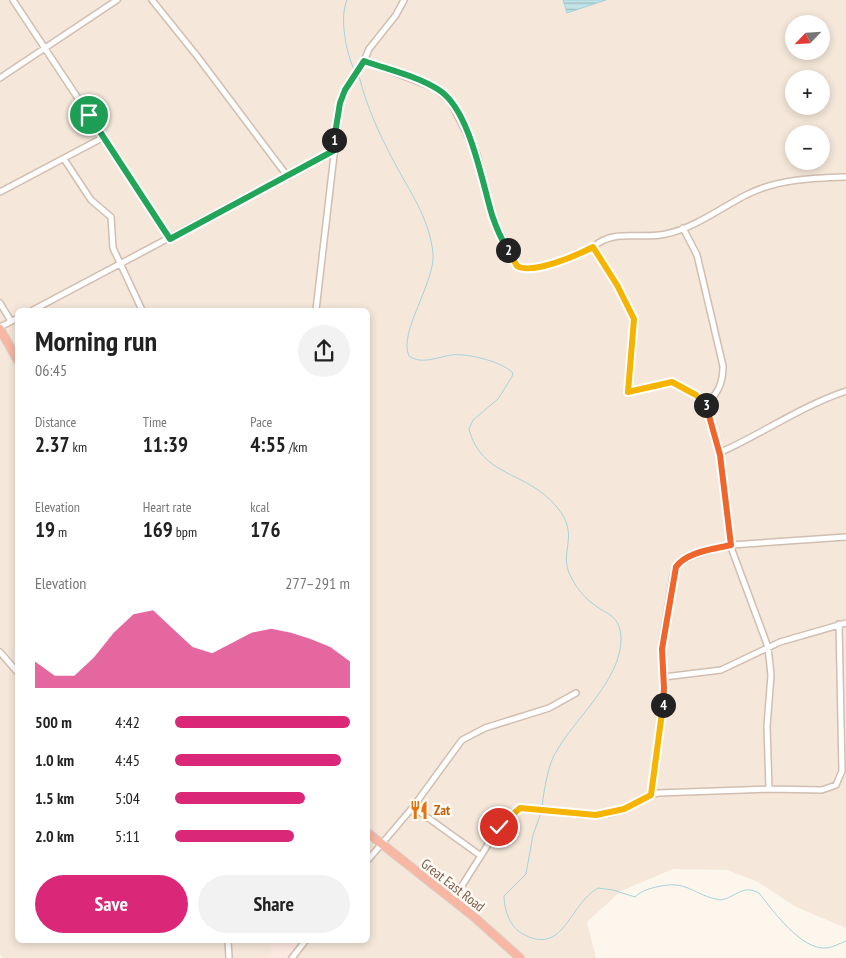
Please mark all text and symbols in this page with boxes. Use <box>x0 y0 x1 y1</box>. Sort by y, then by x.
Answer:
north arrow <box>785 15 830 60</box>
map controls <box>785 15 830 170</box>
button: + <box>785 70 830 115</box>
pin <box>68 94 110 136</box>
icon: arrive <box>75 101 103 129</box>
button: − <box>785 125 830 170</box>
pin: 1 <box>322 128 346 152</box>
text: 1 <box>331 131 338 149</box>
pin: 2 <box>496 238 520 262</box>
text: 2 <box>505 241 512 259</box>
text: Morning run <box>35 322 157 359</box>
button: share <box>298 325 350 377</box>
text: 06:45 <box>35 360 67 380</box>
pin: 3 <box>694 392 718 418</box>
text: 3 <box>703 396 710 414</box>
text: Distance <box>35 413 76 431</box>
text: Time <box>143 413 167 431</box>
text: Pace <box>250 413 272 431</box>
text: 2.37 <box>35 431 70 458</box>
text: 11:39 <box>143 431 188 458</box>
text: 4:55 <box>250 431 286 458</box>
text: km <box>70 438 87 456</box>
text: /km <box>286 438 307 456</box>
text: Elevation <box>35 498 80 516</box>
text: Heart rate <box>143 498 192 516</box>
text: kcal <box>250 498 269 516</box>
text: 19 <box>35 516 55 543</box>
text: 169 <box>143 516 173 543</box>
text: 176 <box>250 516 280 543</box>
text: m <box>55 523 67 541</box>
text: bpm <box>173 523 197 541</box>
text: Elevation <box>35 573 86 593</box>
text: 277–291 m <box>285 573 350 593</box>
pin: 4 <box>650 692 676 718</box>
text: 4 <box>660 696 667 714</box>
text: 500 m <box>35 712 72 732</box>
text: 4:42 <box>115 712 140 732</box>
text: 1.0 km <box>35 750 74 770</box>
text: 4:45 <box>115 750 140 770</box>
text: 1.5 km <box>35 788 74 808</box>
text: 5:04 <box>115 788 140 808</box>
restaurant icon: Zat <box>408 799 430 821</box>
place label: Zat <box>434 801 450 819</box>
pin <box>478 806 520 848</box>
icon: check <box>485 813 513 841</box>
text: 2.0 km <box>35 826 74 846</box>
text: 5:11 <box>115 826 140 846</box>
street label: Great East Road <box>418 855 488 915</box>
button: Save <box>35 875 188 933</box>
button: Share <box>198 875 350 933</box>

